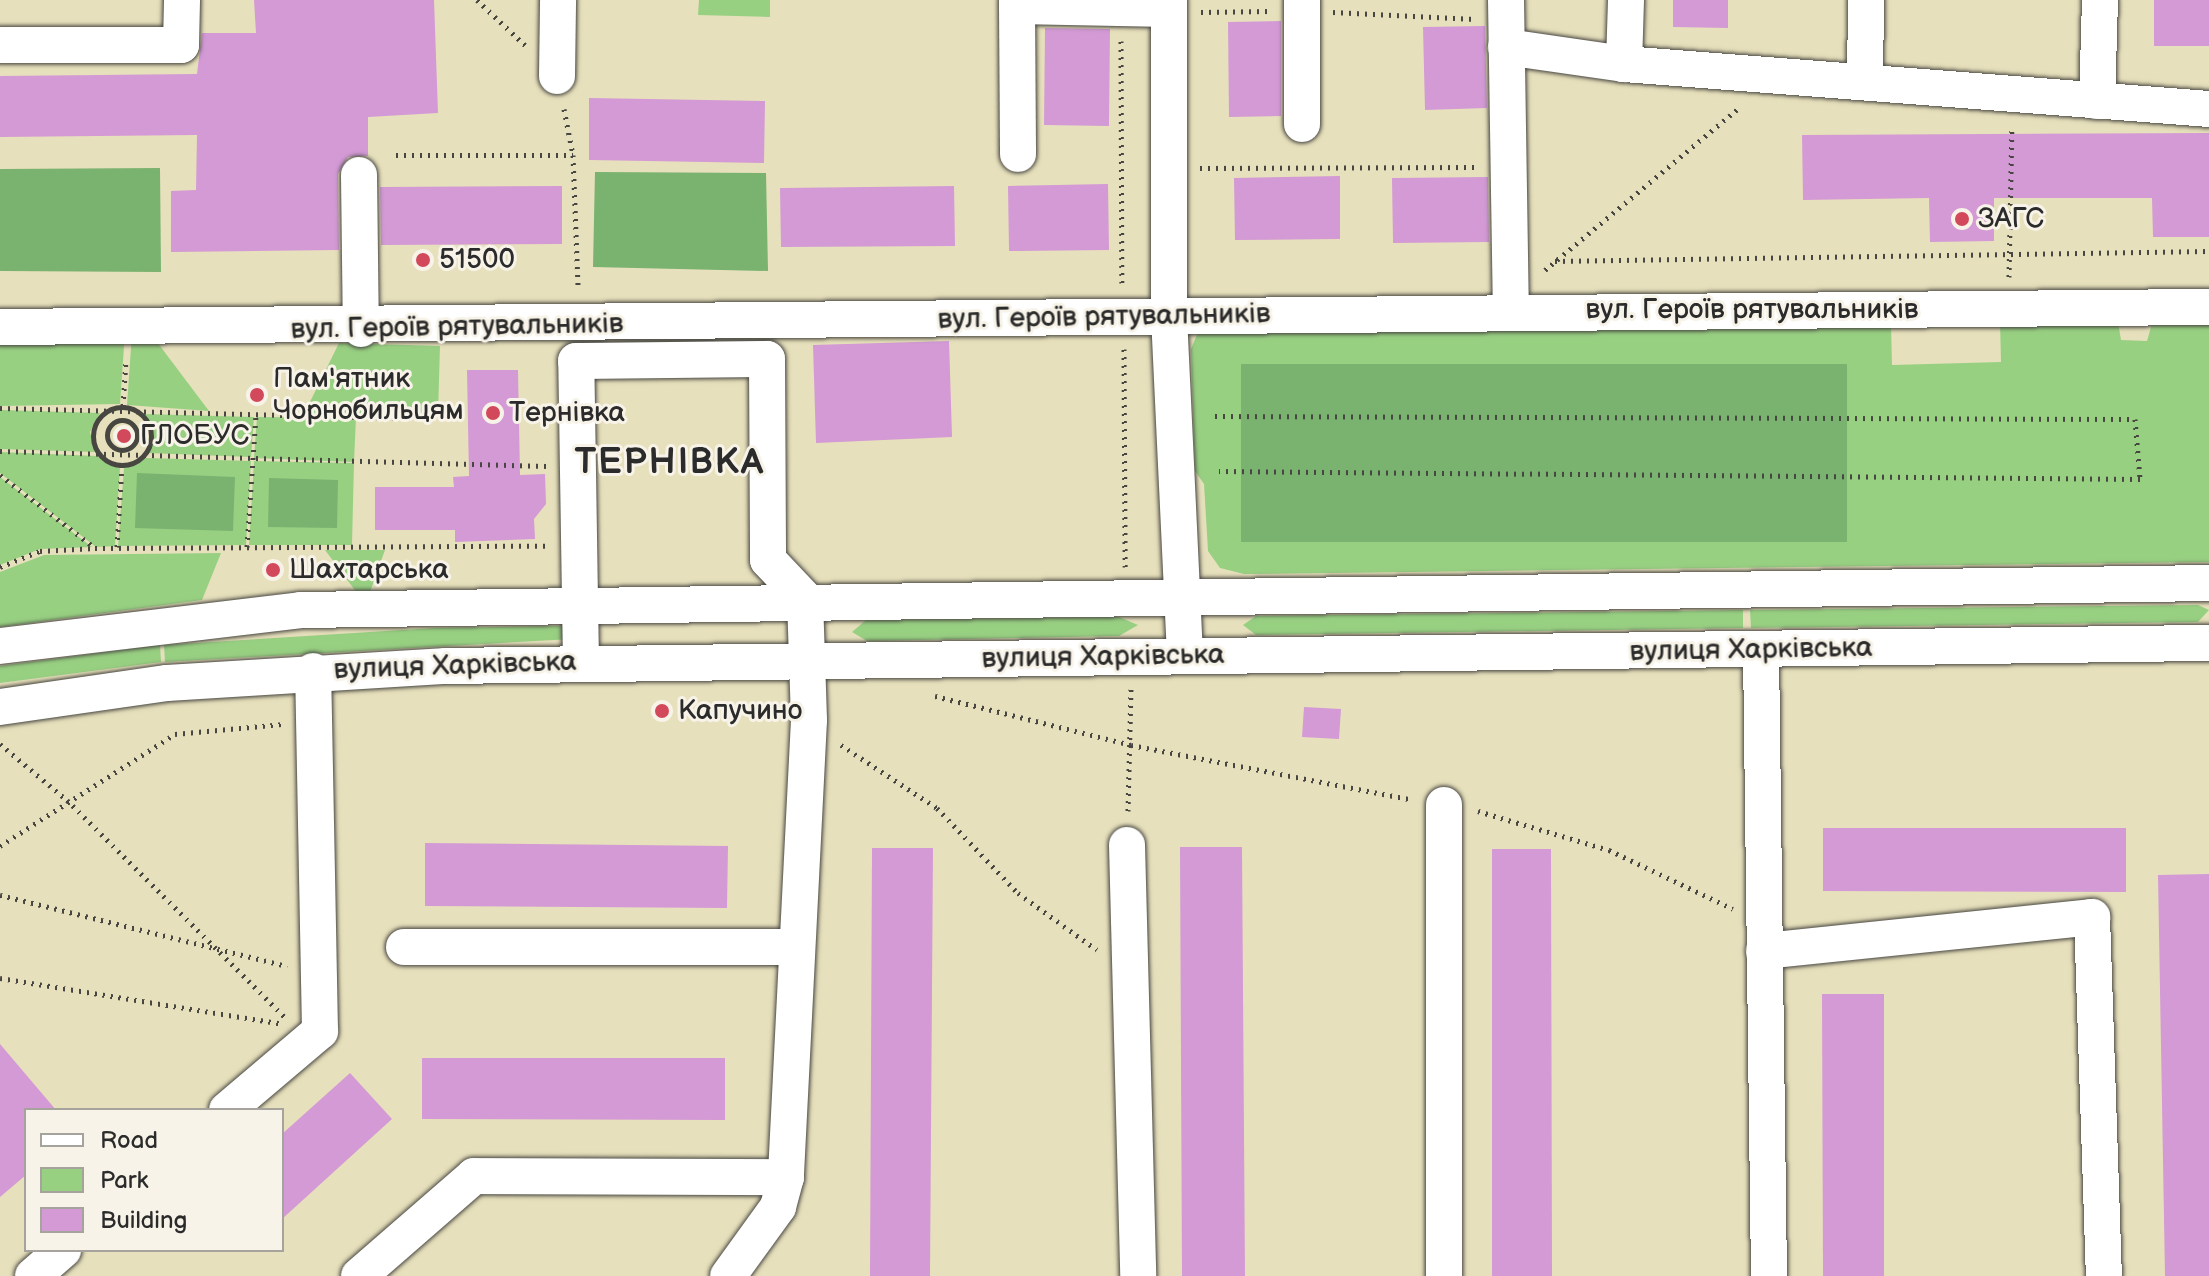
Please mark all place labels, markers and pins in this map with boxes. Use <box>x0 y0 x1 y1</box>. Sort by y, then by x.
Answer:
place label: ЗАГС <box>1978 202 2044 236</box>
marker: ЗАГС <box>1953 210 1971 228</box>
place label: 51500 <box>439 243 515 277</box>
marker: 51500 <box>414 251 432 269</box>
place label: Пам'ятник Чорнобильцям <box>273 362 464 428</box>
marker: Пам'ятник Чорнобильцям <box>248 386 266 404</box>
place label: Тернівка <box>509 396 625 430</box>
marker: Тернівка <box>484 404 502 422</box>
place label: ГЛОБУС <box>140 419 249 453</box>
marker: ГЛОБУС <box>115 427 133 445</box>
place label: Шахтарська <box>289 553 449 587</box>
marker: Шахтарська <box>264 561 282 579</box>
place label: Капучино <box>678 694 802 728</box>
marker: Капучино <box>653 702 671 720</box>

